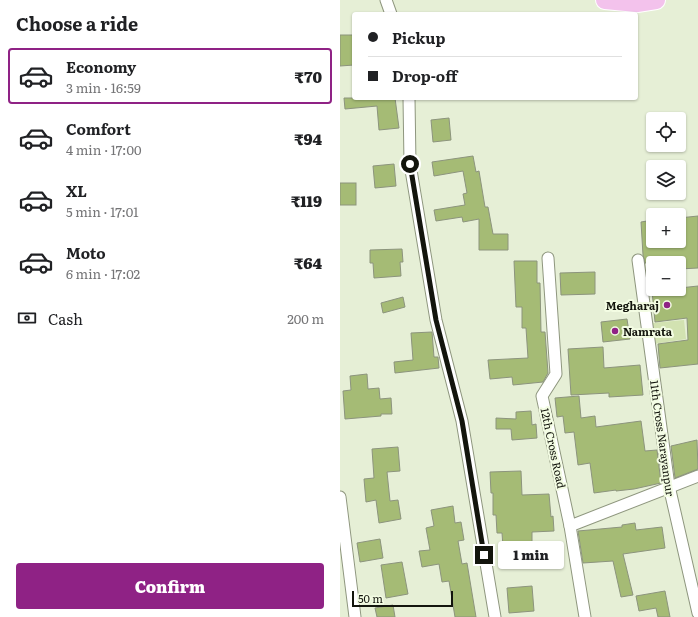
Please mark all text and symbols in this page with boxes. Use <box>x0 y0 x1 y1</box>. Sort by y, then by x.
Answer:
text: Choose a ride <box>16 10 138 37</box>
text: Pickup <box>392 26 445 49</box>
text: Economy <box>66 55 136 78</box>
icon: car <box>18 58 54 94</box>
text: Drop-off <box>392 64 457 87</box>
text: ₹70 <box>295 65 322 88</box>
text: 3 min · 16:59 <box>66 78 141 97</box>
map controls <box>646 112 686 296</box>
button: locate <box>646 112 686 152</box>
text: Comfort <box>66 117 131 140</box>
icon: car <box>18 120 54 156</box>
text: ₹94 <box>294 127 322 150</box>
text: 4 min · 17:00 <box>66 140 141 159</box>
route start <box>401 155 419 173</box>
button: layers <box>646 160 686 200</box>
text: XL <box>66 179 87 202</box>
icon: car <box>18 182 54 218</box>
text: ₹119 <box>291 189 322 212</box>
text: 5 min · 17:01 <box>66 202 139 221</box>
button: + <box>646 208 686 248</box>
text: Moto <box>66 241 106 264</box>
icon: car <box>18 244 54 280</box>
text: ₹64 <box>294 251 322 274</box>
button: − <box>646 256 686 296</box>
text: 6 min · 17:02 <box>66 264 140 283</box>
place label: Megharaj <box>606 297 659 313</box>
marker: Megharaj <box>662 300 672 310</box>
icon: cash <box>16 307 38 329</box>
text: Cash <box>48 307 83 330</box>
text: 200 m <box>287 309 324 328</box>
place label: Namrata <box>623 323 673 339</box>
marker: Namrata <box>610 326 620 336</box>
street label: 11th Cross Narayanpur <box>647 379 679 498</box>
street label: 12th Cross Road <box>538 406 570 490</box>
callout: 1 min <box>498 541 564 569</box>
text: 1 min <box>513 545 549 564</box>
route end <box>475 546 493 564</box>
button: Confirm <box>16 563 324 609</box>
scale bar <box>352 589 453 608</box>
text: 50 m <box>358 590 383 606</box>

